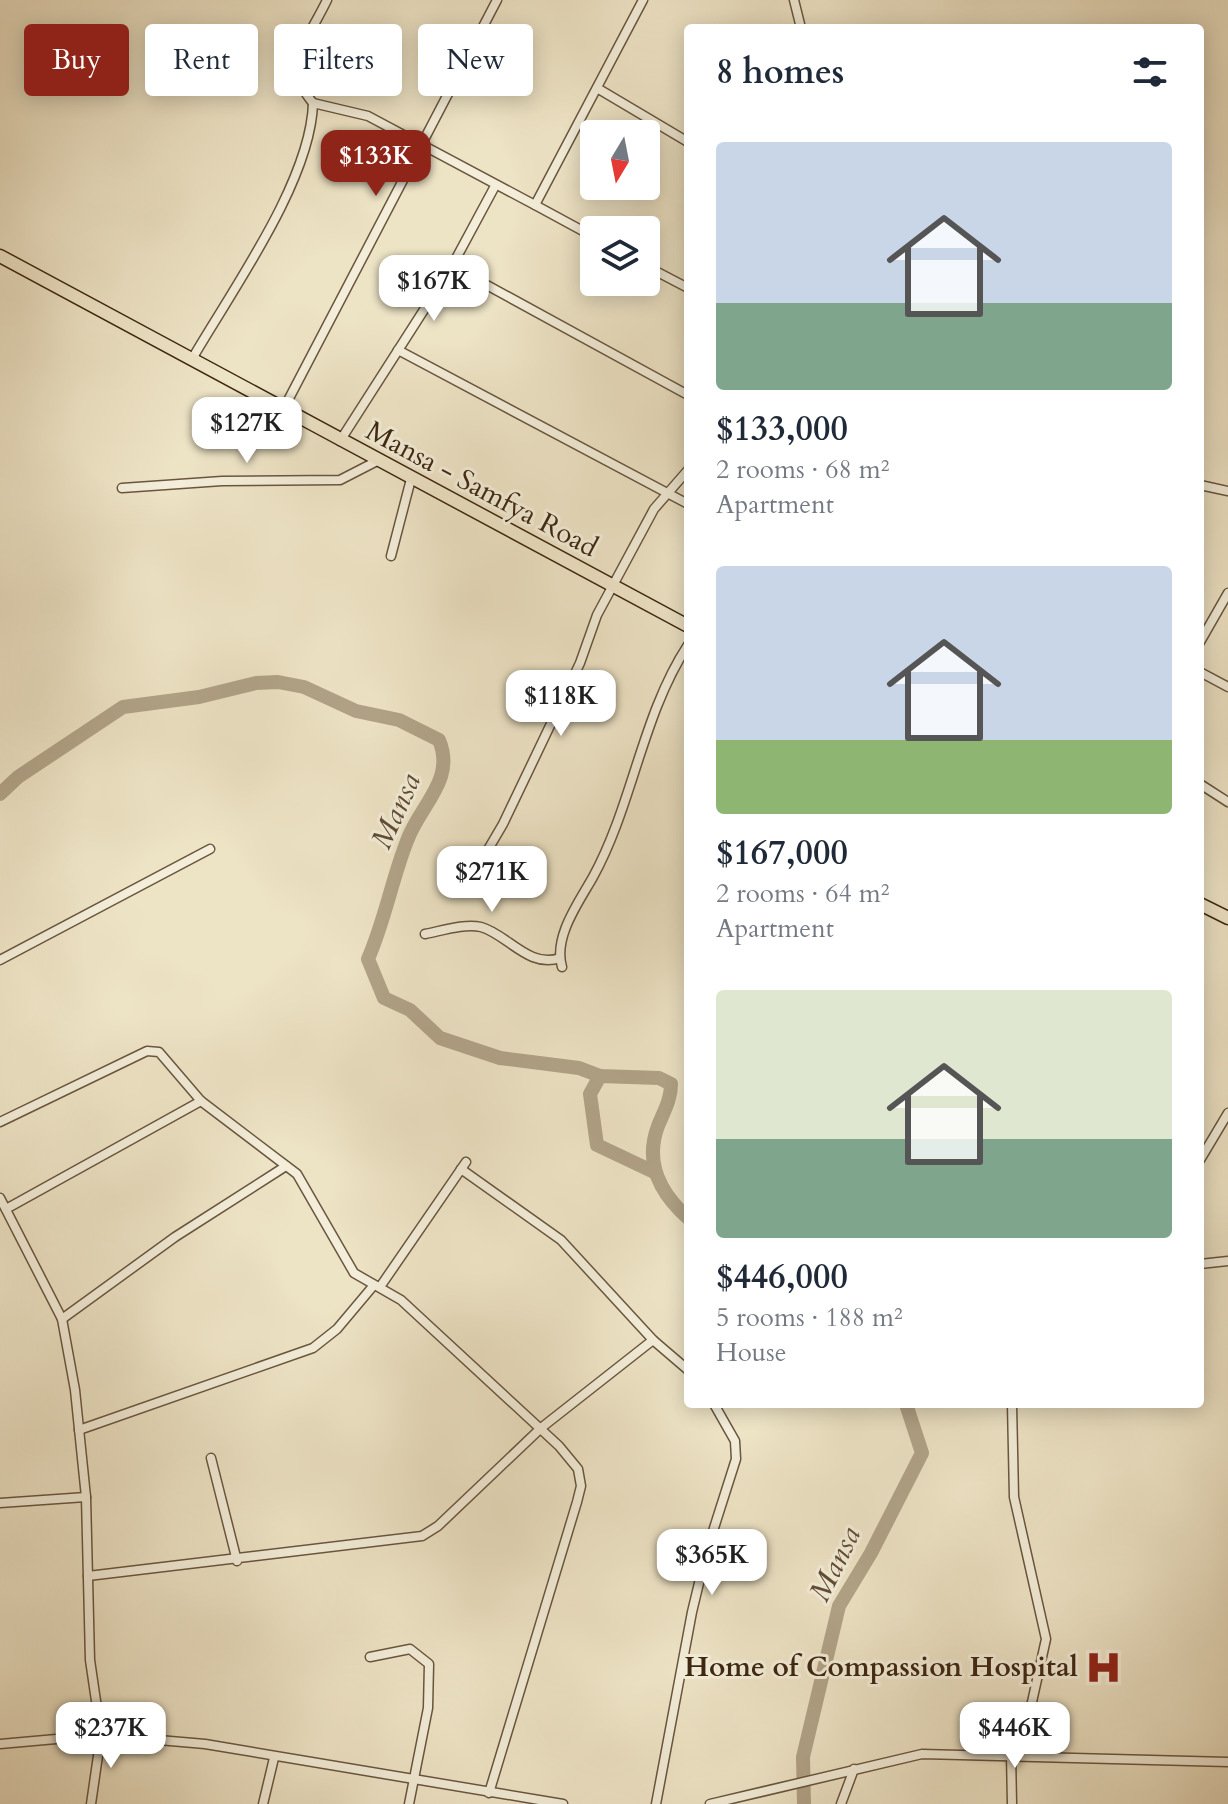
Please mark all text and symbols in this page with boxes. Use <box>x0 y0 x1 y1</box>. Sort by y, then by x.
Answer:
chip: Buy <box>24 24 129 96</box>
chip: Rent <box>145 24 258 96</box>
chip: Filters <box>274 24 402 96</box>
chip: New <box>418 24 533 96</box>
text: 8 homes <box>716 49 844 95</box>
icon: filters <box>1128 50 1172 94</box>
north arrow <box>580 120 660 200</box>
map controls <box>580 120 660 296</box>
pin: $133K <box>320 130 432 198</box>
text: $133K <box>339 138 413 173</box>
icon: home <box>872 194 1016 338</box>
button: layers <box>580 216 660 296</box>
pin: $167K <box>378 255 490 323</box>
text: $167K <box>397 263 471 298</box>
pin: $127K <box>191 397 303 465</box>
text: $127K <box>210 405 284 440</box>
text: $133,000 <box>716 406 848 452</box>
street label: Mansa - Samfya Road <box>359 412 605 566</box>
text: 2 rooms · 68 m² <box>716 452 889 487</box>
text: Apartment <box>716 487 834 522</box>
icon: home <box>872 618 1016 762</box>
pin: $118K <box>505 670 617 738</box>
text: $118K <box>524 678 598 713</box>
water label: Mansa <box>361 766 431 856</box>
text: $167,000 <box>716 830 848 876</box>
pin: $271K <box>436 846 548 914</box>
text: $271K <box>455 854 529 889</box>
text: 2 rooms · 64 m² <box>716 876 889 911</box>
text: Apartment <box>716 911 834 946</box>
icon: home <box>872 1042 1016 1186</box>
text: $446,000 <box>716 1254 848 1300</box>
text: 5 rooms · 188 m² <box>716 1300 903 1335</box>
text: House <box>716 1335 787 1370</box>
water label: Mansa <box>799 1519 871 1609</box>
pin: $365K <box>656 1529 768 1597</box>
text: $365K <box>675 1537 749 1572</box>
place label: Home of Compassion Hospital <box>684 1648 1078 1686</box>
hospital icon: Home of Compassion Hospital <box>1085 1648 1123 1686</box>
pin: $237K <box>55 1702 167 1770</box>
pin: $446K <box>959 1702 1071 1770</box>
text: $237K <box>74 1710 148 1745</box>
text: $446K <box>978 1710 1052 1745</box>

